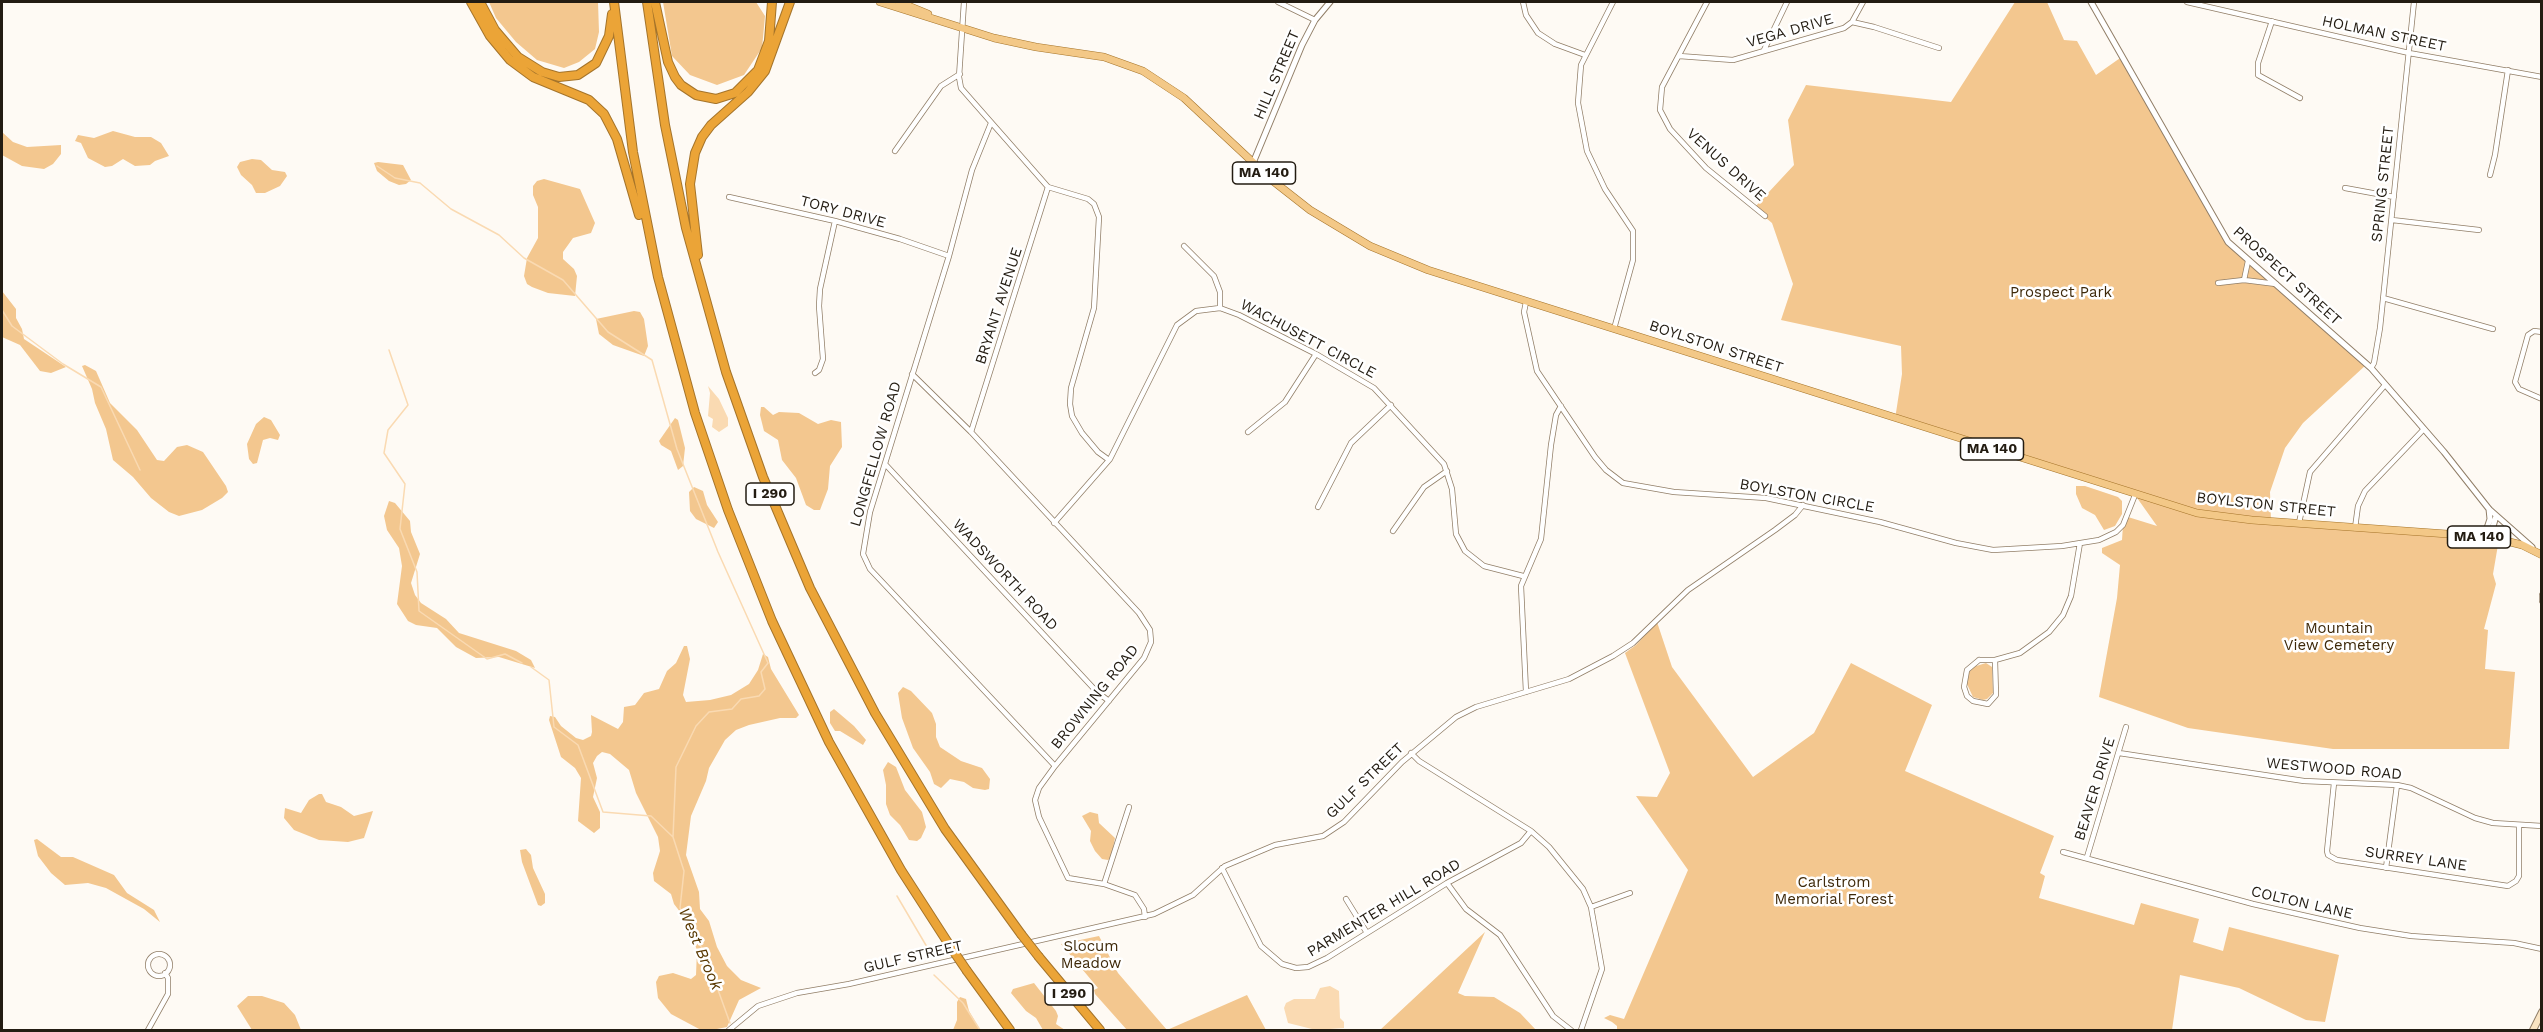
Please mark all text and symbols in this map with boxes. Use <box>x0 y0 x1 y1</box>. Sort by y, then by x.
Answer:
street label: VEGA DRIVE <box>1745 10 1835 52</box>
street label: HOLMAN STREET <box>2320 12 2448 56</box>
street label: HILL STREET <box>1250 28 1304 122</box>
street label: VENUS DRIVE <box>1683 125 1769 205</box>
street label: SPRING STREET <box>2368 125 2398 243</box>
road number: MA 140 <box>1232 162 1296 184</box>
street label: TORY DRIVE <box>798 192 888 232</box>
street label: PROSPECT STREET <box>2229 223 2345 329</box>
street label: BRYANT AVENUE <box>972 245 1026 367</box>
park label: Prospect Park <box>2010 284 2112 302</box>
street label: WACHUSETT CIRCLE <box>1237 296 1379 382</box>
street label: BOYLSTON STREET <box>1647 317 1785 377</box>
street label: LONGFELLOW ROAD <box>847 379 905 529</box>
road number: MA 140 <box>1960 438 2024 460</box>
street label: BOYLSTON CIRCLE <box>1738 475 1876 517</box>
road number: I 290 <box>746 483 794 505</box>
street label: BOYLSTON STREET <box>2196 489 2336 521</box>
street label: WADSWORTH ROAD <box>949 516 1061 634</box>
road number: MA 140 <box>2448 526 2510 548</box>
park label: Mountain View Cemetery <box>2284 620 2394 655</box>
street label: BROWNING ROAD <box>1047 641 1143 753</box>
street label: BEAVER DRIVE <box>2071 735 2119 843</box>
street label: GULF STREET <box>1322 739 1408 823</box>
street label: WESTWOOD ROAD <box>2265 754 2403 784</box>
street label: SURREY LANE <box>2364 843 2468 875</box>
street label: PARMENTER HILL ROAD <box>1304 855 1464 961</box>
park label: Carlstrom Memorial Forest <box>1775 874 1893 909</box>
street label: COLTON LANE <box>2249 883 2355 923</box>
water label: West Brook <box>674 905 726 993</box>
street label: GULF STREET <box>862 937 964 977</box>
park label: Slocum Meadow <box>1061 938 1121 973</box>
road number: I 290 <box>1045 983 1093 1005</box>

